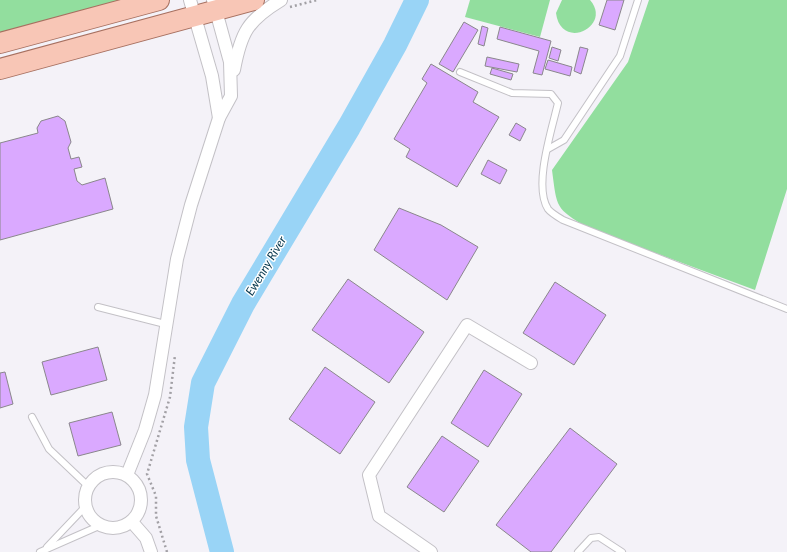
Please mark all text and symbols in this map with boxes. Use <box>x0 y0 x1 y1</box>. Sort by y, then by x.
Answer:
water label: Ewenny River <box>242 233 290 298</box>

